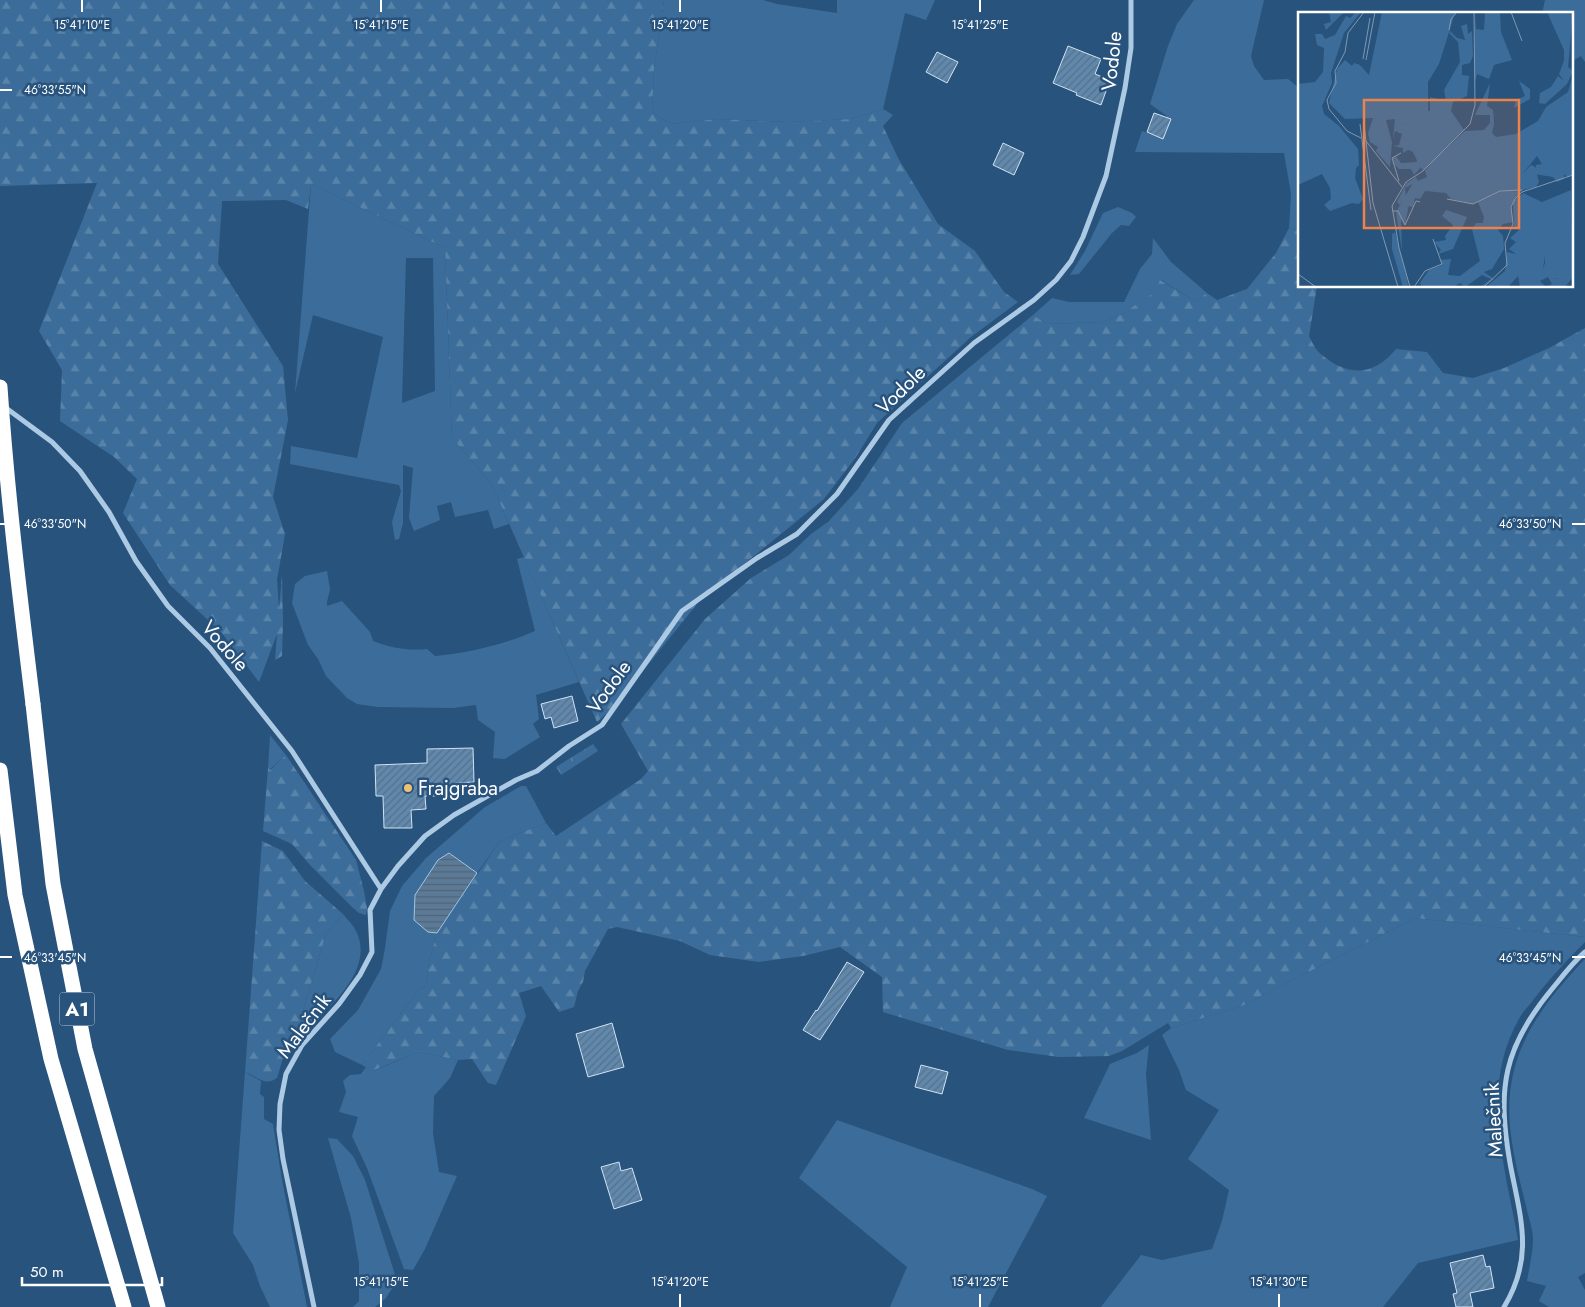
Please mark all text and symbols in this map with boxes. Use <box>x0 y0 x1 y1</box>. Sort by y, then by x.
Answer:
inset map <box>1298 12 1572 288</box>
text: 15°41'10"E <box>54 16 110 34</box>
text: 15°41'15"E <box>353 16 409 34</box>
text: 15°41'20"E <box>651 16 709 34</box>
text: 15°41'25"E <box>951 16 1009 34</box>
street label: Vodole <box>1094 30 1130 92</box>
text: 46°33'55"N <box>24 81 86 99</box>
street label: Vodole <box>869 359 933 421</box>
text: 46°33'50"N <box>24 515 86 533</box>
text: 46°33'50"N <box>1499 515 1561 533</box>
street label: Vodole <box>194 614 256 678</box>
street label: Vodole <box>580 654 638 720</box>
place label: Frajgraba <box>418 774 498 803</box>
marker: Frajgraba <box>402 782 414 794</box>
text: 46°33'45"N <box>24 949 86 967</box>
text: 46°33'45"N <box>1499 949 1561 967</box>
street label: Malečnik <box>270 987 338 1065</box>
road number: A1 <box>60 992 94 1026</box>
street label: Malečnik <box>1478 1082 1510 1158</box>
scale bar <box>22 1254 162 1286</box>
text: 50 m <box>30 1261 64 1283</box>
text: 15°41'15"E <box>353 1273 409 1291</box>
text: 15°41'20"E <box>651 1273 709 1291</box>
text: 15°41'25"E <box>951 1273 1009 1291</box>
text: 15°41'30"E <box>1250 1273 1308 1291</box>

